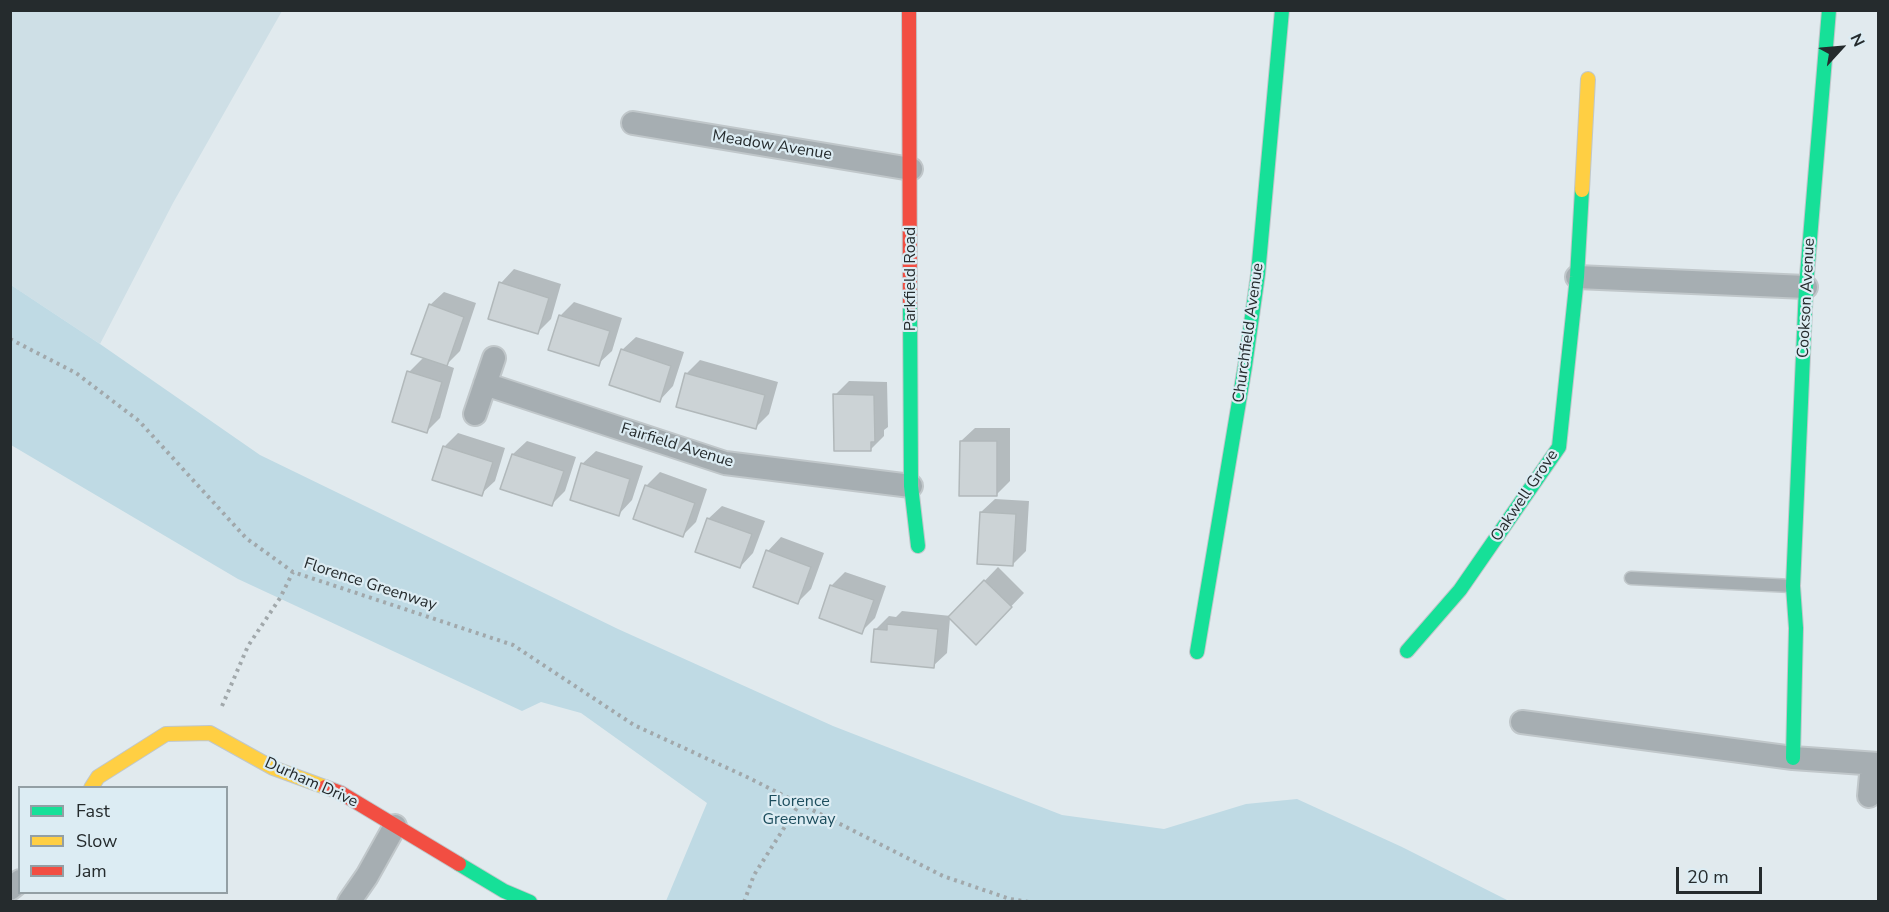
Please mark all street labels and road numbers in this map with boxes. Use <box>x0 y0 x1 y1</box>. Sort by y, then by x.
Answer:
street label: Meadow Avenue <box>711 127 833 165</box>
street label: Parkfield Road <box>901 227 921 331</box>
street label: Cookson Avenue <box>1794 238 1820 358</box>
street label: Churchfield Avenue <box>1230 262 1268 404</box>
street label: Fairfield Avenue <box>618 420 736 472</box>
street label: Oakwell Grove <box>1487 446 1563 546</box>
street label: Florence Greenway <box>301 554 439 616</box>
street label: Durham Drive <box>261 754 361 812</box>

